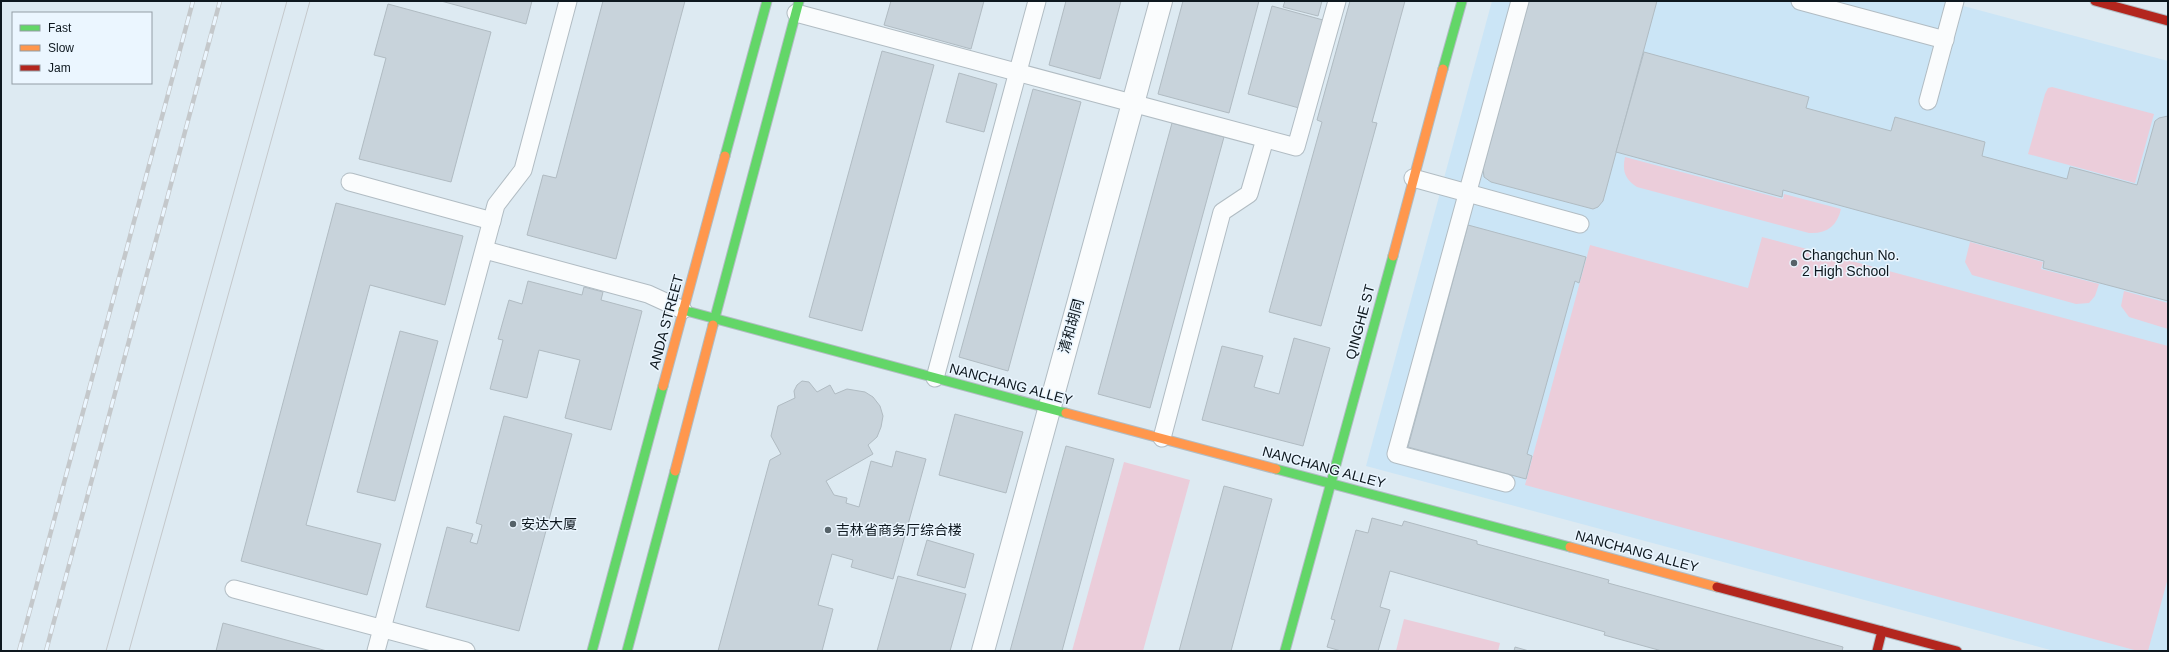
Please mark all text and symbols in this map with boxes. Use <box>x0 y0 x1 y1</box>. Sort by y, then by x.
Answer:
legend <box>12 12 152 84</box>
text: Fast <box>48 21 72 35</box>
text: Slow <box>48 41 74 55</box>
text: Jam <box>48 61 71 75</box>
place label: Changchun No. 2 High School <box>1802 247 1899 279</box>
marker: Changchun No. 2 High School <box>1789 258 1799 268</box>
street label: ANDA STREET <box>646 273 686 371</box>
street label: QINGHE ST <box>1342 282 1378 361</box>
street label: 清和胡同 <box>1056 297 1086 355</box>
street label: NANCHANG ALLEY <box>948 360 1075 408</box>
street label: NANCHANG ALLEY <box>1261 443 1388 491</box>
place label: 安达大厦 <box>521 516 577 532</box>
marker: 安达大厦 <box>508 519 518 529</box>
place label: 吉林省商务厅综合楼 <box>836 522 962 538</box>
marker: 吉林省商务厅综合楼 <box>823 525 833 535</box>
street label: NANCHANG ALLEY <box>1574 527 1701 575</box>

